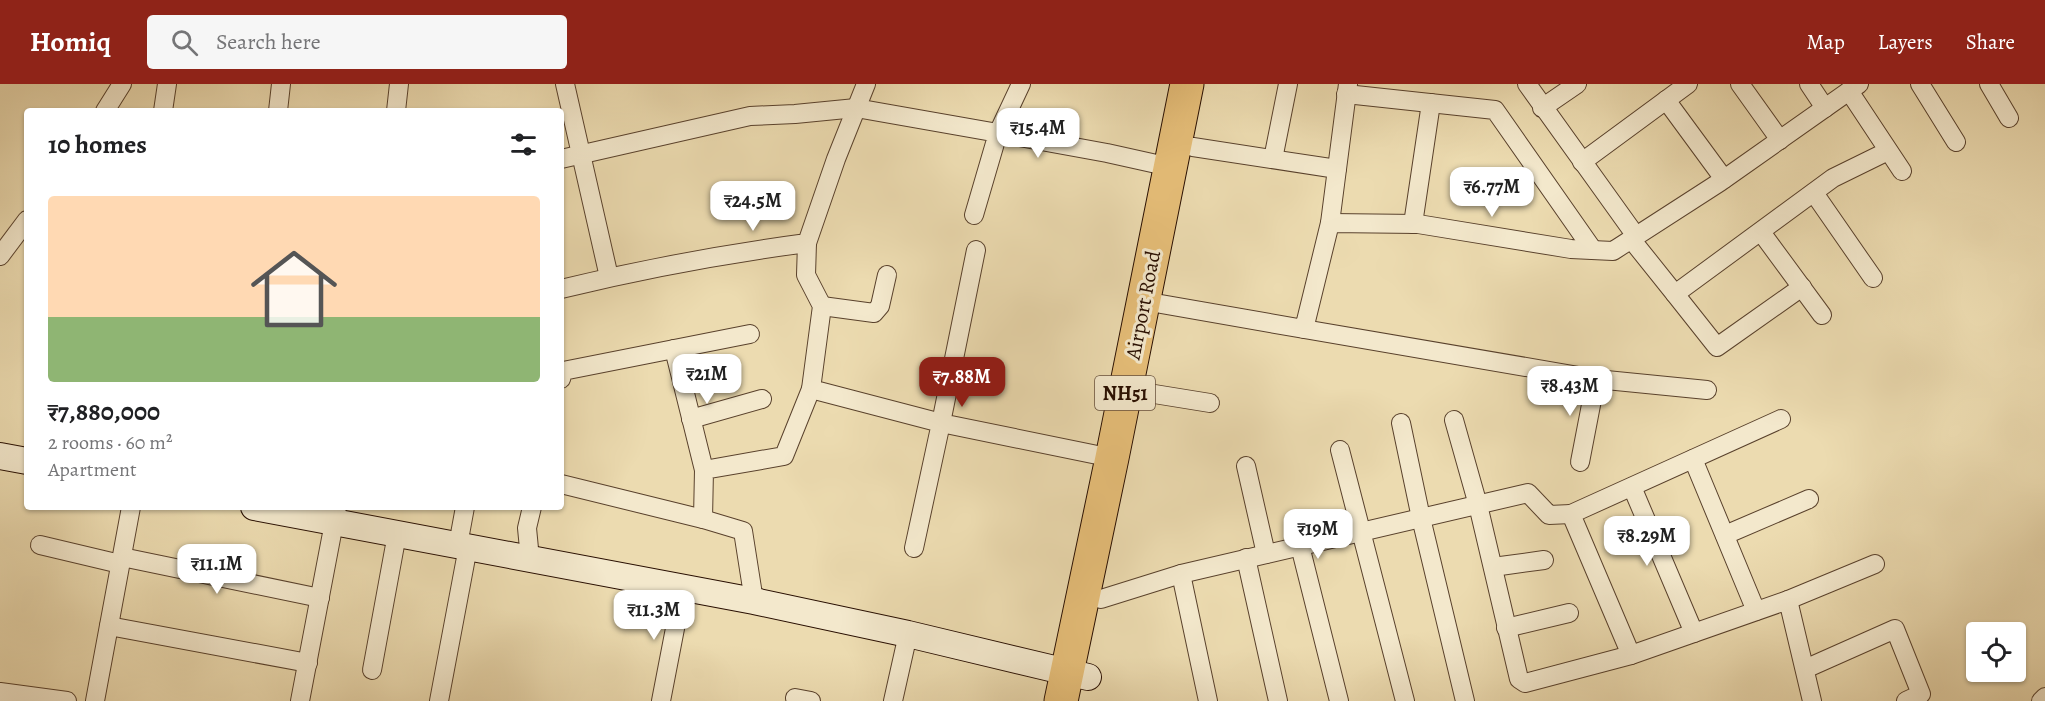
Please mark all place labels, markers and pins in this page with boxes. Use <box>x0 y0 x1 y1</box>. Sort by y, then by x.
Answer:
pin: ₹15.4M <box>989 108 1087 159</box>
pin: ₹6.77M <box>1443 167 1541 218</box>
pin: ₹24.5M <box>704 181 802 232</box>
pin: ₹21M <box>671 354 743 405</box>
pin: ₹7.88M <box>913 357 1011 408</box>
pin: ₹8.43M <box>1521 366 1619 417</box>
pin: ₹19M <box>1282 509 1354 560</box>
pin: ₹8.29M <box>1598 516 1696 567</box>
pin: ₹11.1M <box>168 544 266 595</box>
pin: ₹11.3M <box>605 590 703 641</box>

